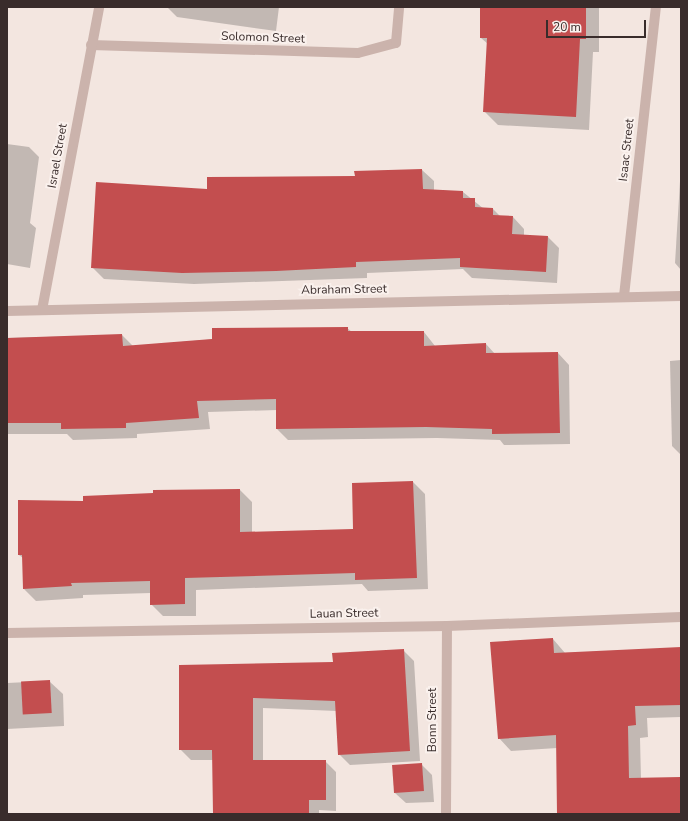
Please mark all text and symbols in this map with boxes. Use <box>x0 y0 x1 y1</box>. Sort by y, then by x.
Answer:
scale bar <box>548 12 648 38</box>
text: 20 m <box>553 19 581 35</box>
street label: Solomon Street <box>221 29 305 47</box>
street label: Isaac Street <box>617 118 637 182</box>
street label: Israel Street <box>45 123 71 189</box>
street label: Abraham Street <box>301 282 387 298</box>
street label: Lauan Street <box>310 606 378 622</box>
street label: Bonn Street <box>426 688 440 752</box>

